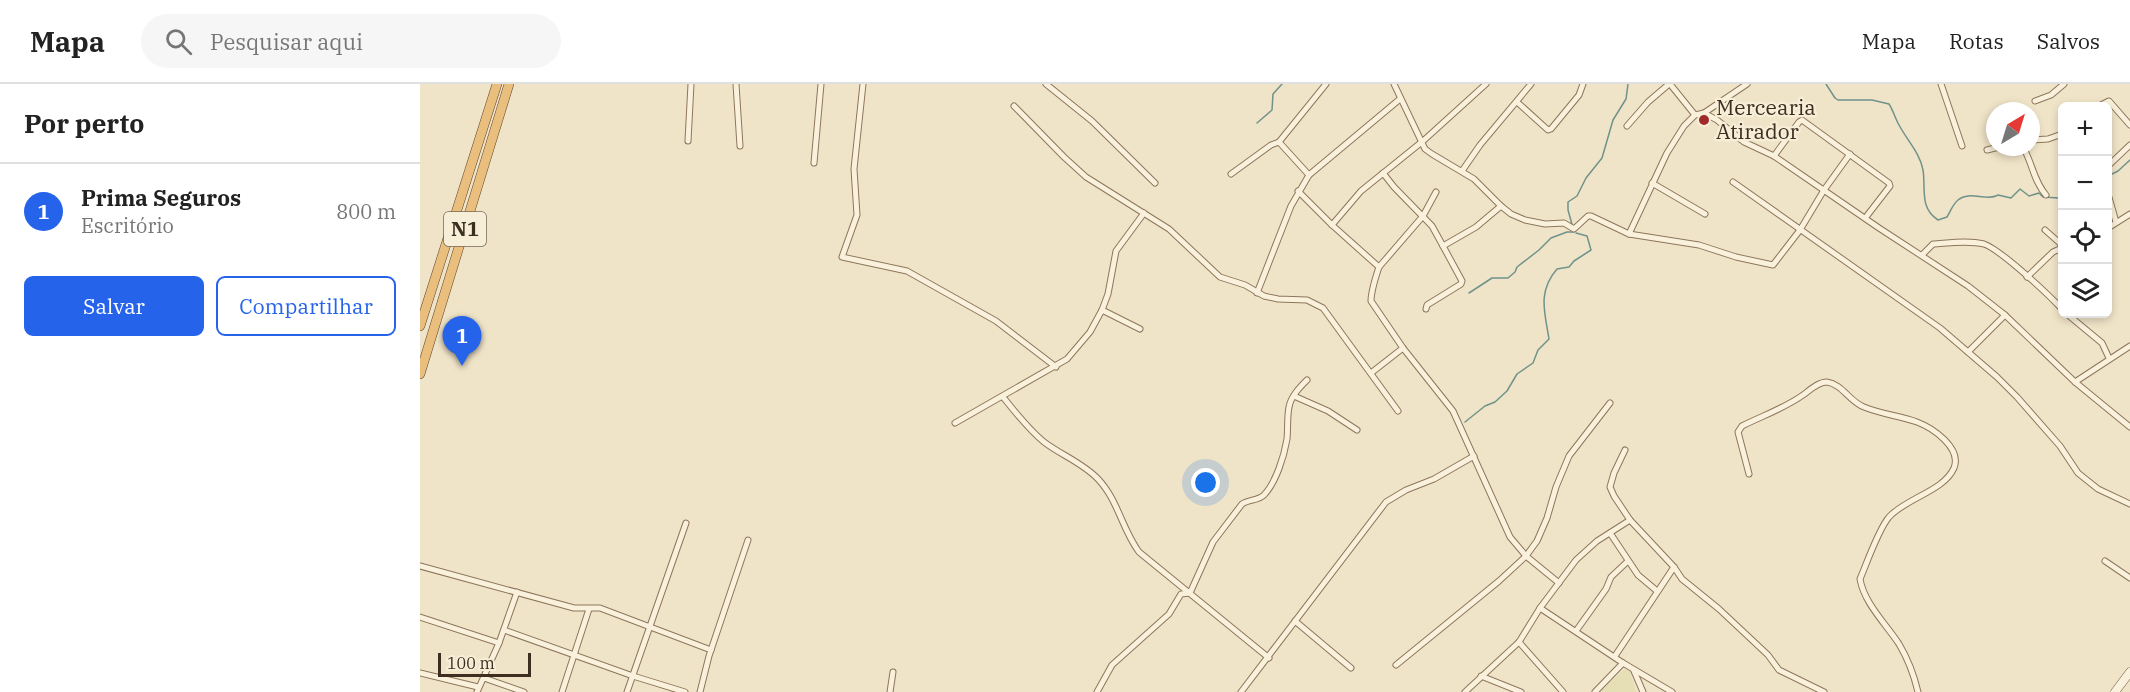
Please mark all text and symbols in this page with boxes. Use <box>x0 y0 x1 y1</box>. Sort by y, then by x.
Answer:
search box <box>141 14 561 68</box>
text: Mapa <box>30 23 105 60</box>
icon: search <box>162 25 195 58</box>
text: Pesquisar aqui <box>210 27 363 56</box>
text: Mapa <box>1862 27 1916 55</box>
text: Rotas <box>1949 27 2004 55</box>
text: Salvos <box>2037 27 2100 55</box>
place label: Mercearia Atirador <box>1716 93 1816 145</box>
north arrow <box>1986 102 2040 156</box>
map controls <box>2058 102 2112 318</box>
button: + <box>2058 102 2112 156</box>
text: Por perto <box>24 106 144 140</box>
marker: Mercearia Atirador <box>1697 113 1711 127</box>
button: − <box>2058 156 2112 210</box>
text: Prima Seguros <box>81 183 241 212</box>
text: 1 <box>38 198 50 225</box>
text: 800 m <box>336 198 396 225</box>
button: locate <box>2058 210 2112 264</box>
text: Escritório <box>81 212 174 239</box>
road number: N1 <box>444 212 486 246</box>
button: layers <box>2058 264 2112 318</box>
button: Salvar <box>24 276 204 336</box>
button: Compartilhar <box>216 276 396 336</box>
pin: 1 <box>442 316 482 366</box>
your location <box>1191 468 1220 497</box>
scale bar <box>438 650 531 678</box>
text: 100 m <box>447 653 495 673</box>

